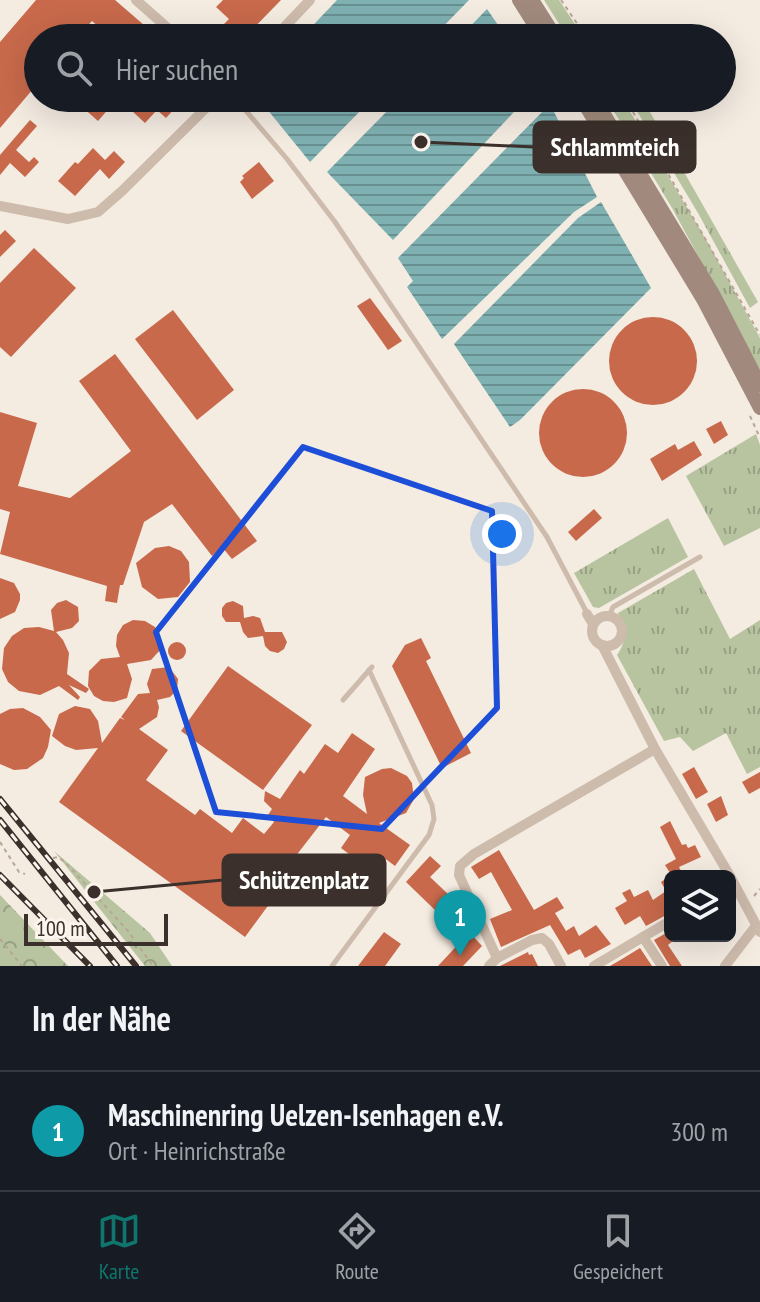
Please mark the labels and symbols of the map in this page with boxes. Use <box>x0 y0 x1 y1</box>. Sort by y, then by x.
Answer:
callout: Schlammteich <box>534 122 695 172</box>
text: Schlammteich <box>550 130 680 163</box>
your location <box>482 514 522 554</box>
callout: Schützenplatz <box>223 855 385 905</box>
text: Schützenplatz <box>239 863 369 896</box>
pin: 1 <box>434 890 486 956</box>
scale bar <box>24 910 168 946</box>

